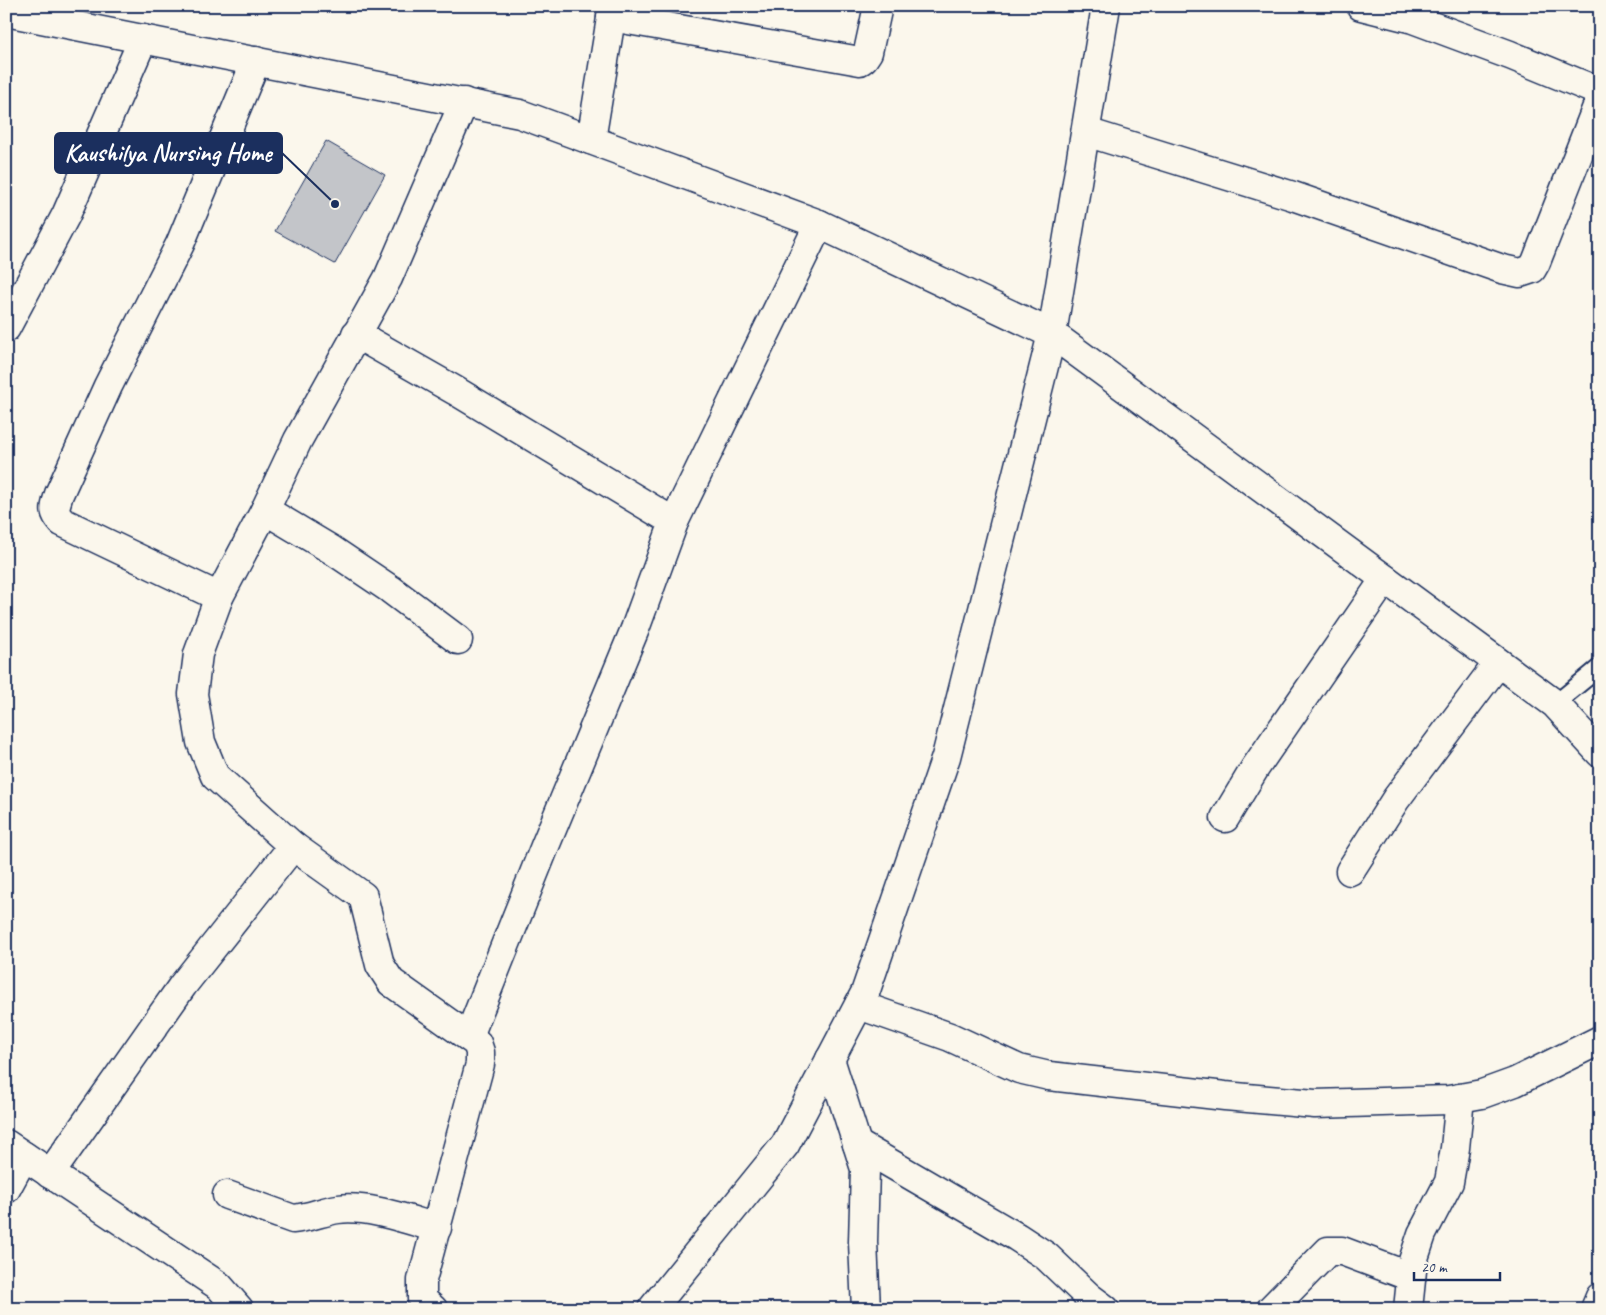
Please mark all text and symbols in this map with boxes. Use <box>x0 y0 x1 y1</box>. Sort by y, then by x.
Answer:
callout: Kaushilya Nursing Home <box>55 133 282 173</box>
text: Kaushilya Nursing Home <box>64 137 273 169</box>
scale bar <box>1414 1250 1500 1282</box>
text: 20 m <box>1421 1258 1448 1277</box>

